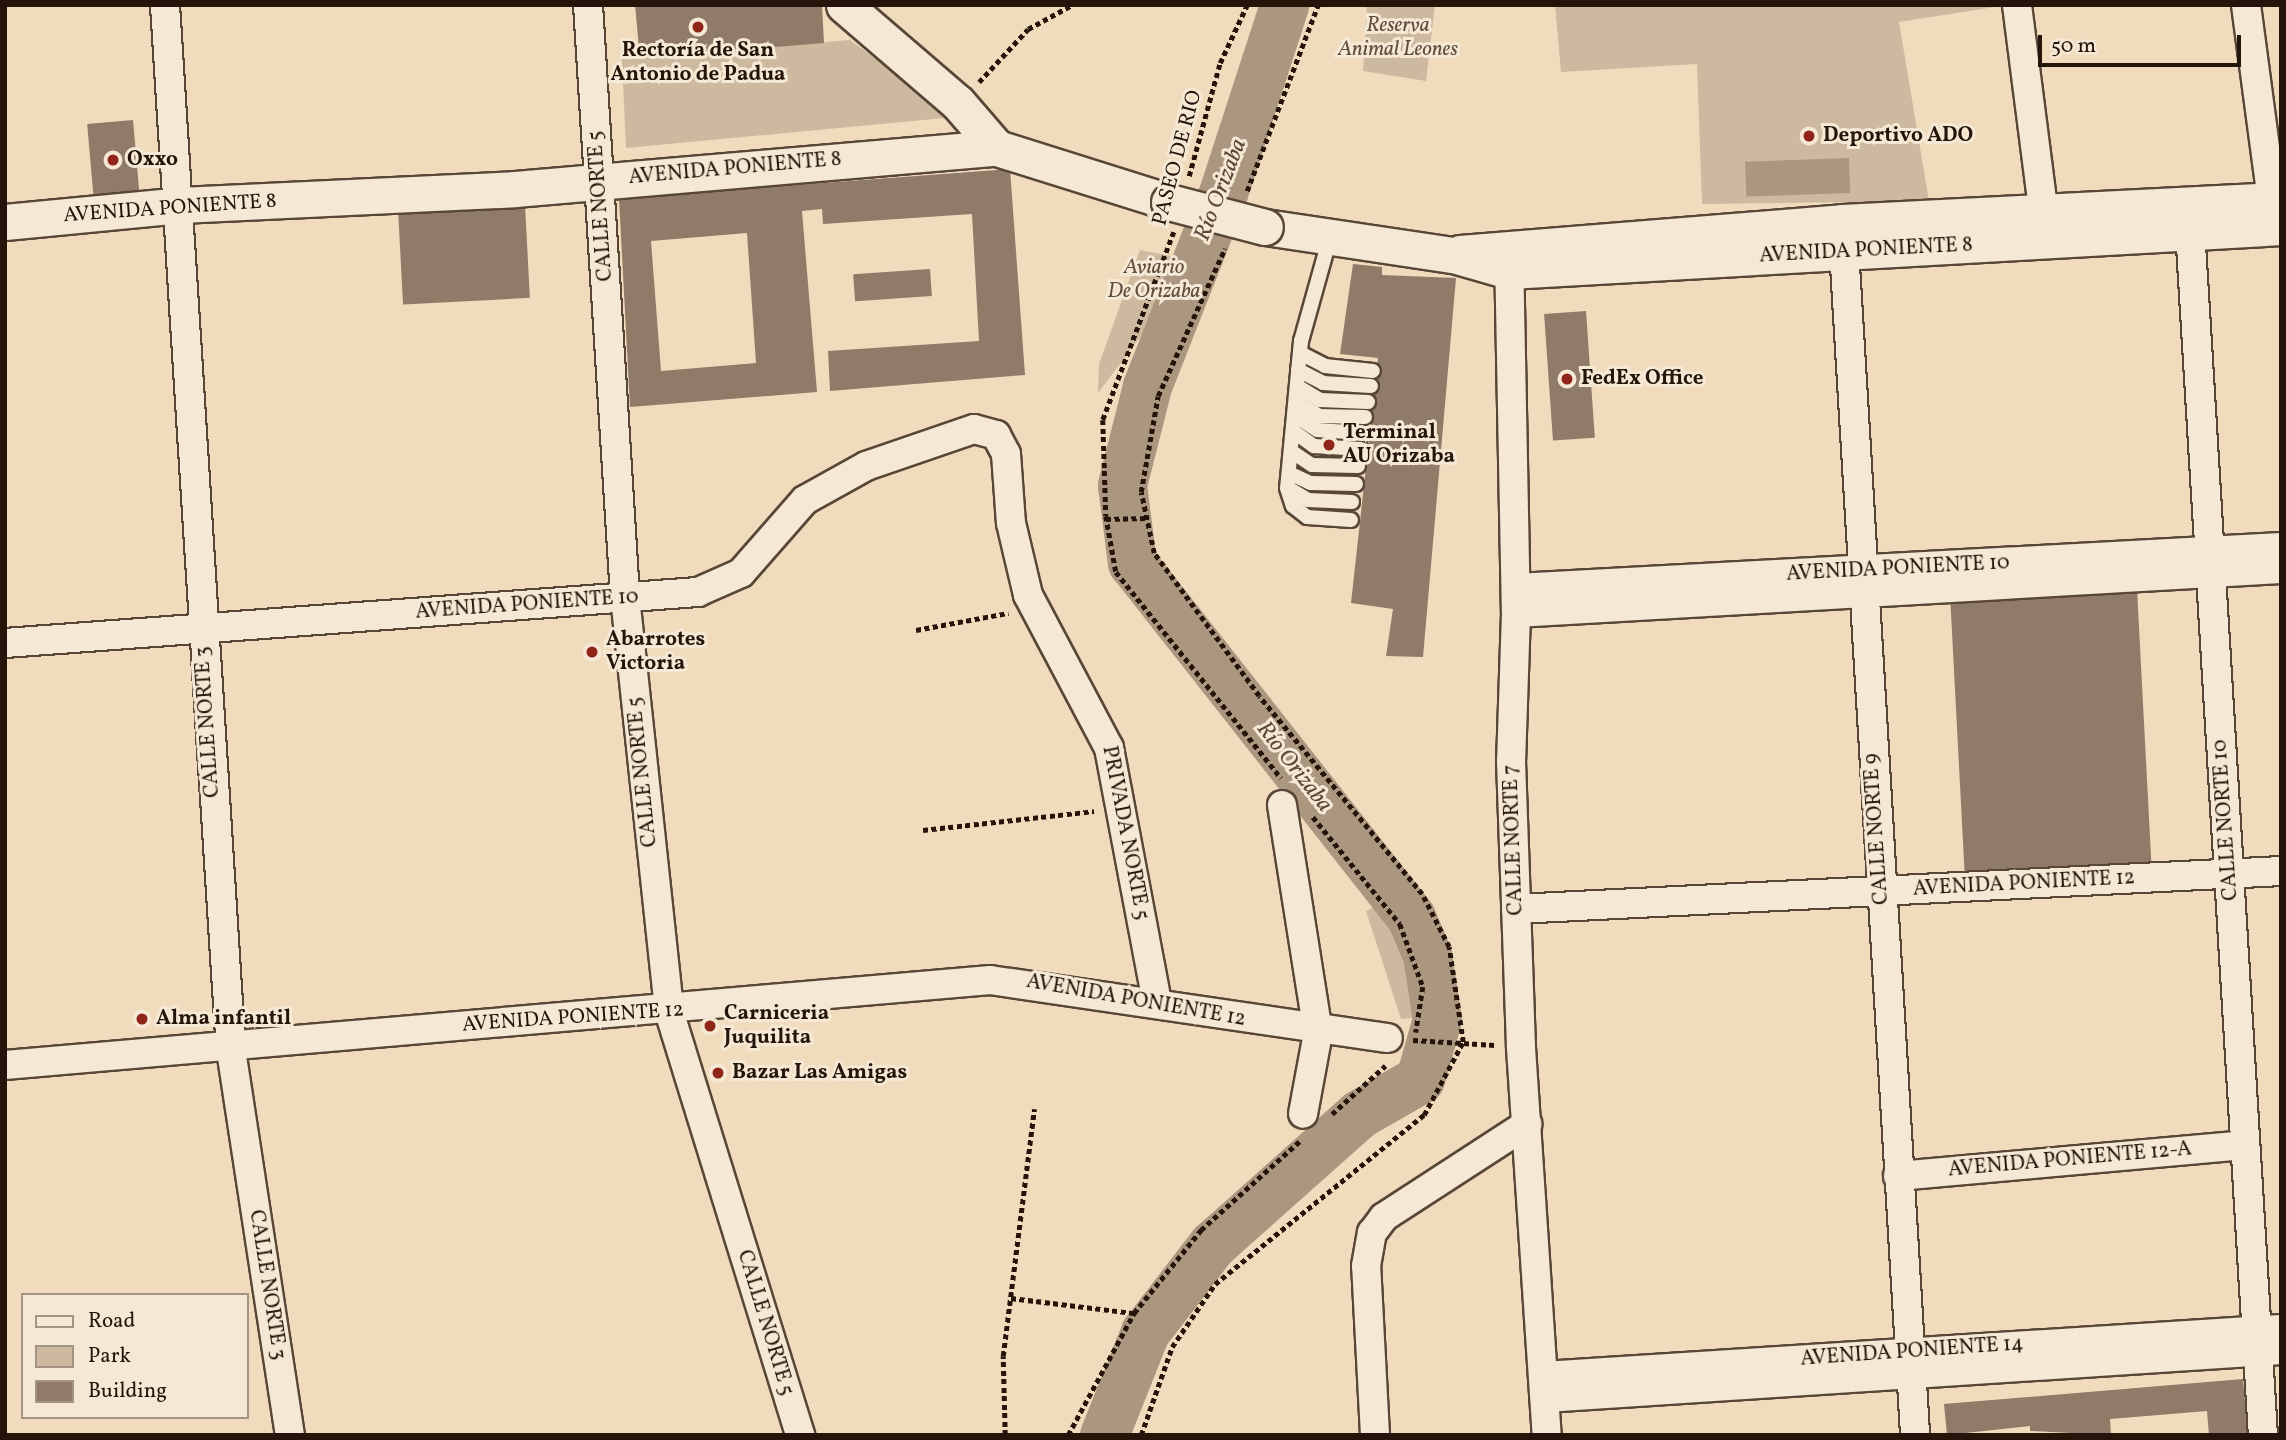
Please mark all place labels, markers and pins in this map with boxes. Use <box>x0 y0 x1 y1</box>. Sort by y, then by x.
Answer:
marker: Rectoría de San Antonio de Padua <box>690 19 706 35</box>
place label: Rectoría de San Antonio de Padua <box>611 38 785 88</box>
place label: Deportivo ADO <box>1823 123 1973 149</box>
marker: Deportivo ADO <box>1801 128 1817 144</box>
place label: Oxxo <box>127 147 178 173</box>
marker: Oxxo <box>105 152 121 168</box>
place label: FedEx Office <box>1581 366 1703 392</box>
marker: FedEx Office <box>1559 371 1575 387</box>
place label: Terminal AU Orizaba <box>1343 420 1455 470</box>
marker: Terminal AU Orizaba <box>1321 437 1337 453</box>
place label: Abarrotes Victoria <box>606 627 705 677</box>
marker: Abarrotes Victoria <box>584 644 600 660</box>
place label: Carniceria Juquilita <box>724 1001 829 1051</box>
place label: Alma infantil <box>156 1006 291 1032</box>
marker: Alma infantil <box>134 1011 150 1027</box>
marker: Carniceria Juquilita <box>702 1018 718 1034</box>
place label: Bazar Las Amigas <box>732 1060 907 1086</box>
marker: Bazar Las Amigas <box>710 1065 726 1081</box>

